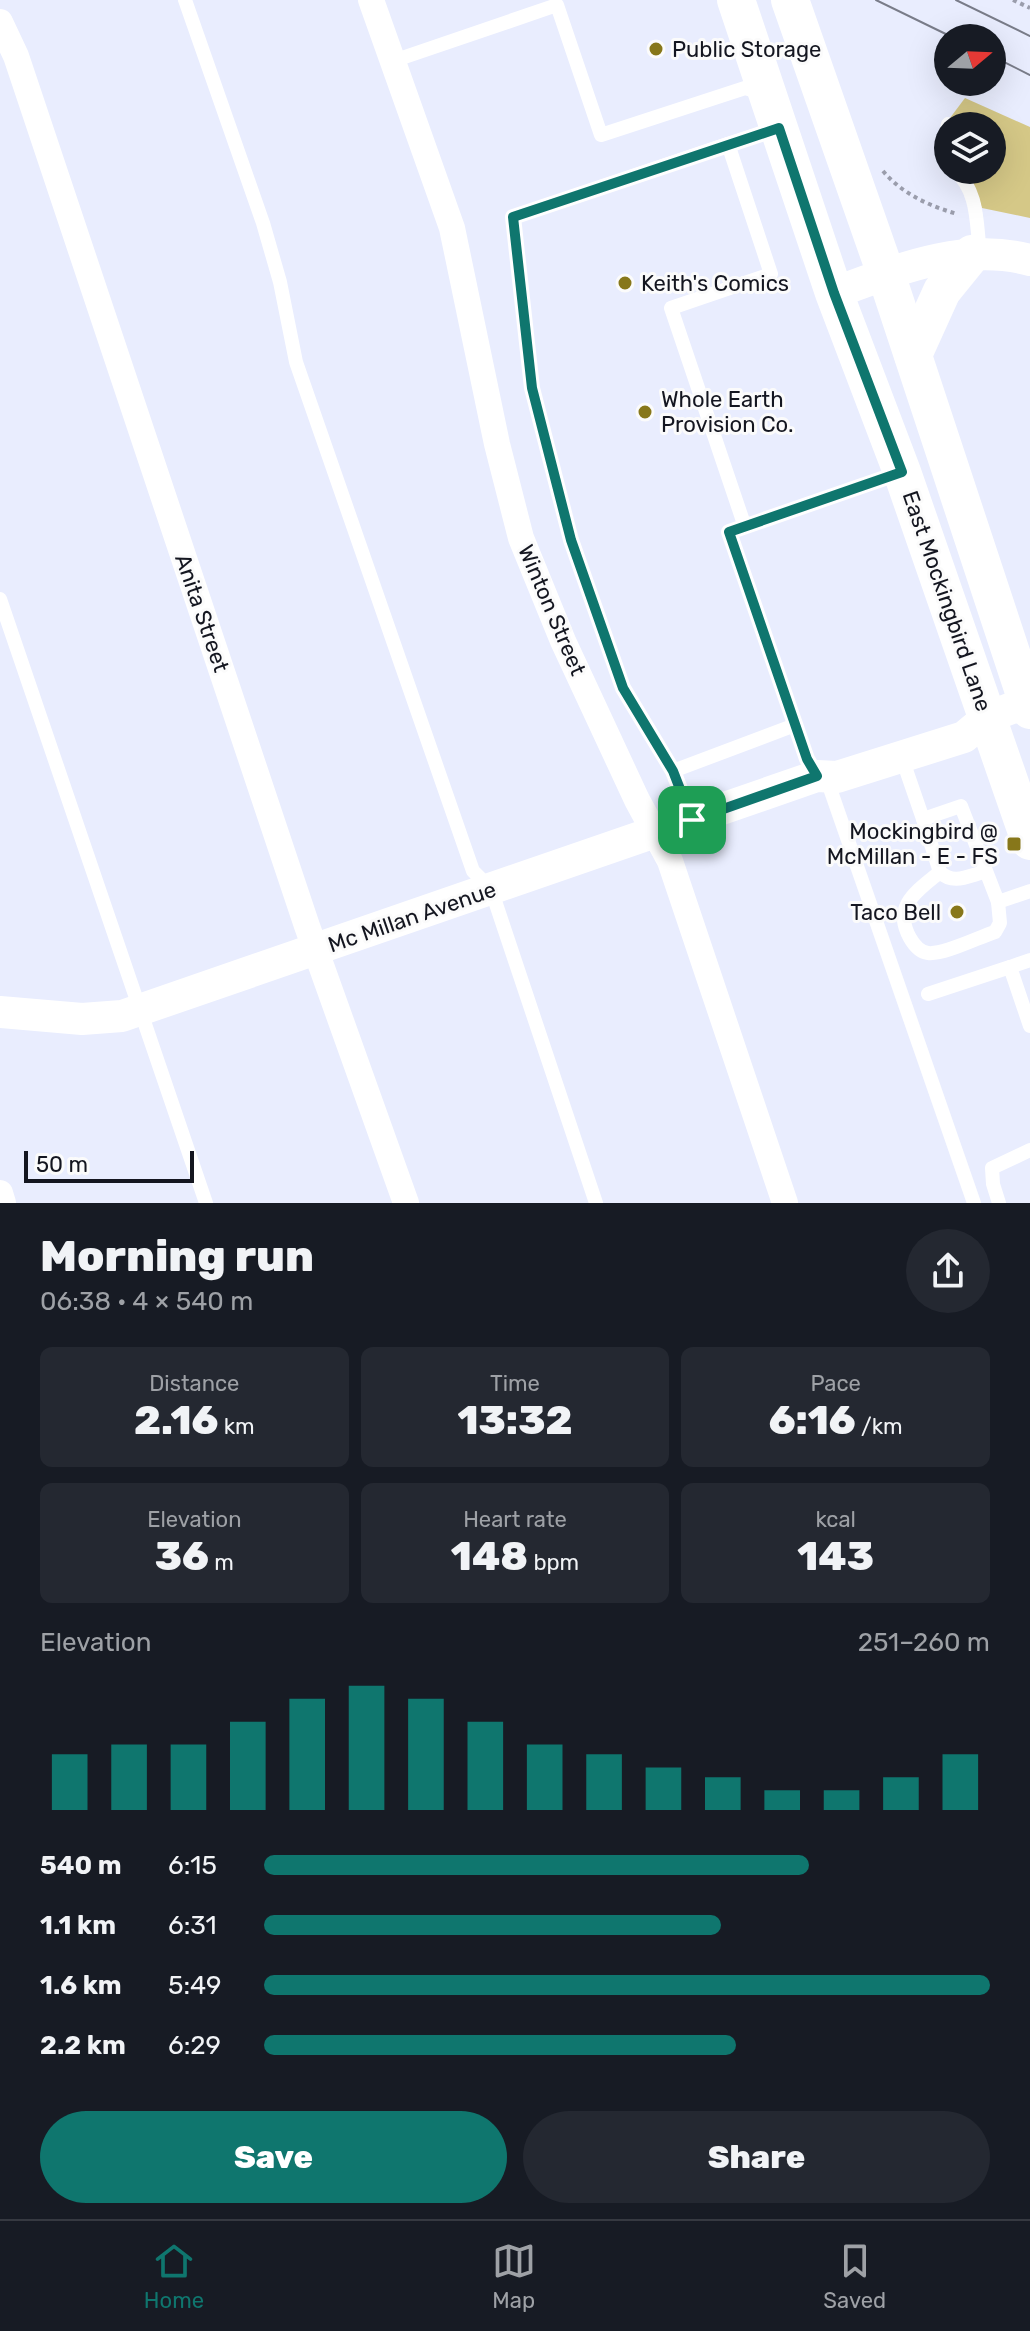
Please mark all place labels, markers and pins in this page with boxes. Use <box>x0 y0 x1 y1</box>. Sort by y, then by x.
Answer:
place label: Public Storage <box>672 36 821 63</box>
marker: Public Storage <box>647 40 665 58</box>
place label: Keith's Comics <box>641 270 789 297</box>
marker: Keith's Comics <box>616 274 634 292</box>
place label: Whole Earth Provision Co. <box>661 386 794 438</box>
marker: Whole Earth Provision Co. <box>636 403 654 421</box>
pin <box>658 786 726 854</box>
place label: Mockingbird @ McMillan - E - FS <box>827 818 998 870</box>
marker: Mockingbird @ McMillan - E - FS <box>1005 835 1023 853</box>
place label: Taco Bell <box>850 899 941 926</box>
marker: Taco Bell <box>948 903 966 921</box>

